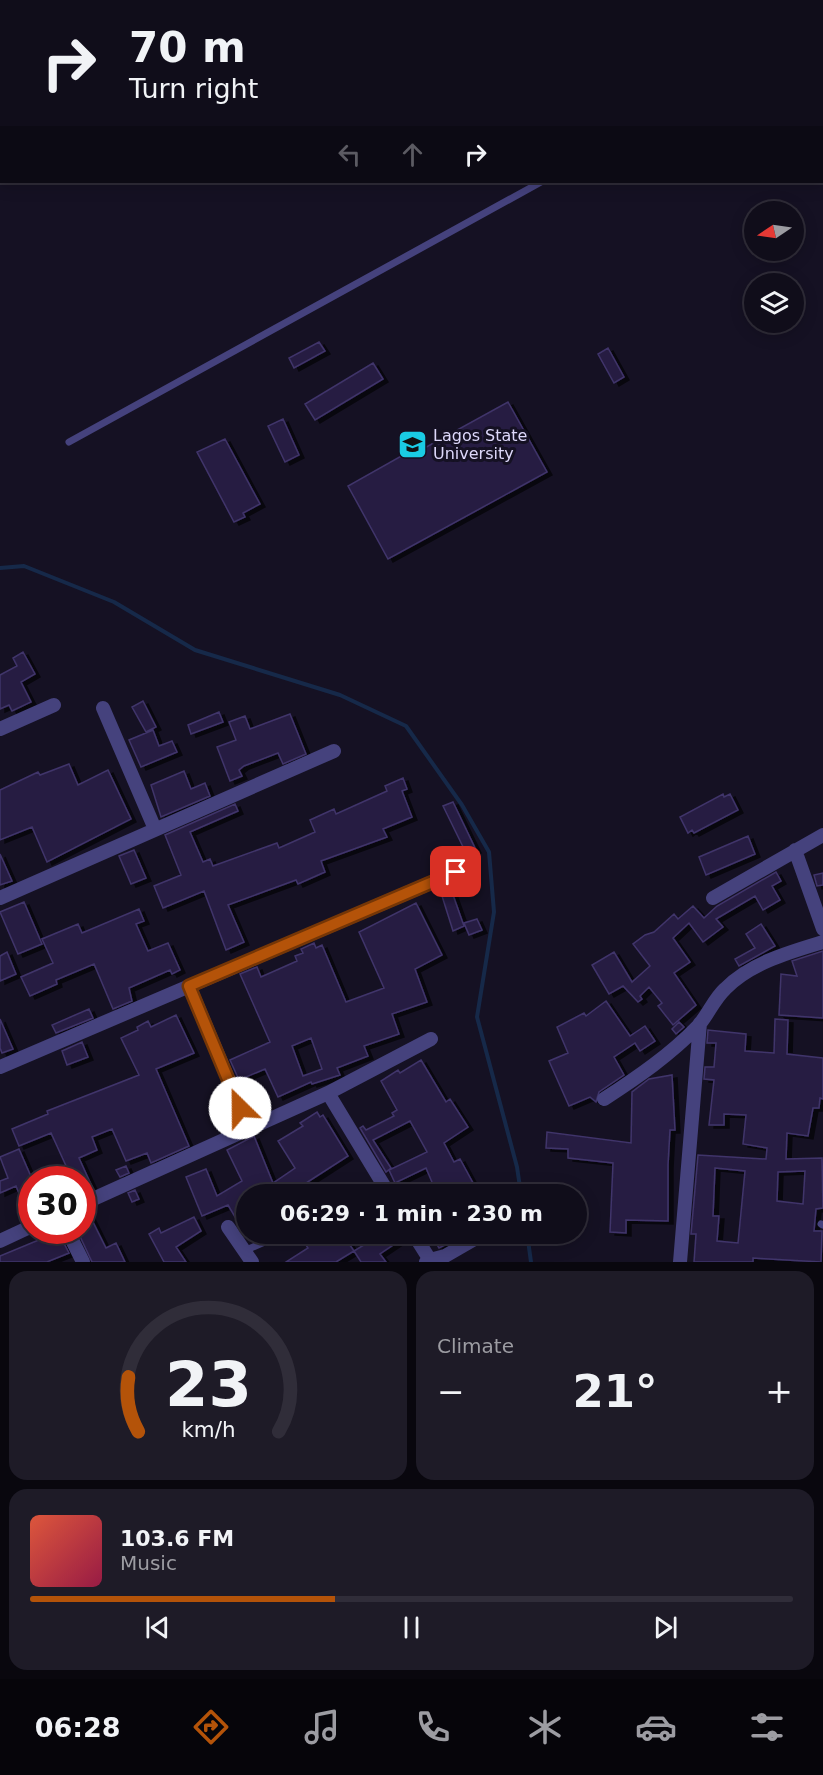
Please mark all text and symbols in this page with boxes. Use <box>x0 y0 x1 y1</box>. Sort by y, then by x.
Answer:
text: 70 m <box>129 23 246 72</box>
icon: right <box>30 24 108 102</box>
text: Turn right <box>129 73 258 104</box>
icon: left <box>333 138 366 171</box>
icon: ahead <box>396 138 429 171</box>
icon: right <box>459 138 492 171</box>
north arrow <box>744 201 804 261</box>
map controls <box>744 201 804 333</box>
button: layers <box>744 273 804 333</box>
place label: Lagos State University <box>433 426 527 463</box>
school or university icon: Lagos State University <box>396 428 428 460</box>
pin <box>430 846 481 897</box>
icon: arrive <box>439 855 472 888</box>
position arrow <box>208 1076 272 1140</box>
speed limit sign: 30 <box>18 1166 96 1244</box>
text: 06:29 · 1 min · 230 m <box>280 1201 543 1226</box>
text: Climate <box>437 1334 514 1358</box>
text: 23 <box>165 1348 251 1421</box>
text: 21° <box>572 1365 658 1418</box>
text: − <box>437 1372 465 1411</box>
text: + <box>765 1372 793 1411</box>
text: km/h <box>181 1418 235 1443</box>
text: 103.6 FM <box>120 1526 234 1551</box>
text: Music <box>120 1551 177 1575</box>
icon: previous <box>141 1611 174 1644</box>
icon: pause <box>395 1611 428 1644</box>
icon: next <box>649 1611 682 1644</box>
icon: directions <box>190 1706 232 1748</box>
icon: music <box>301 1706 343 1748</box>
icon: phone <box>412 1706 454 1748</box>
icon: climate <box>524 1706 566 1748</box>
icon: car <box>635 1706 677 1748</box>
icon: filters <box>746 1706 788 1748</box>
text: 06:28 <box>35 1712 121 1743</box>

